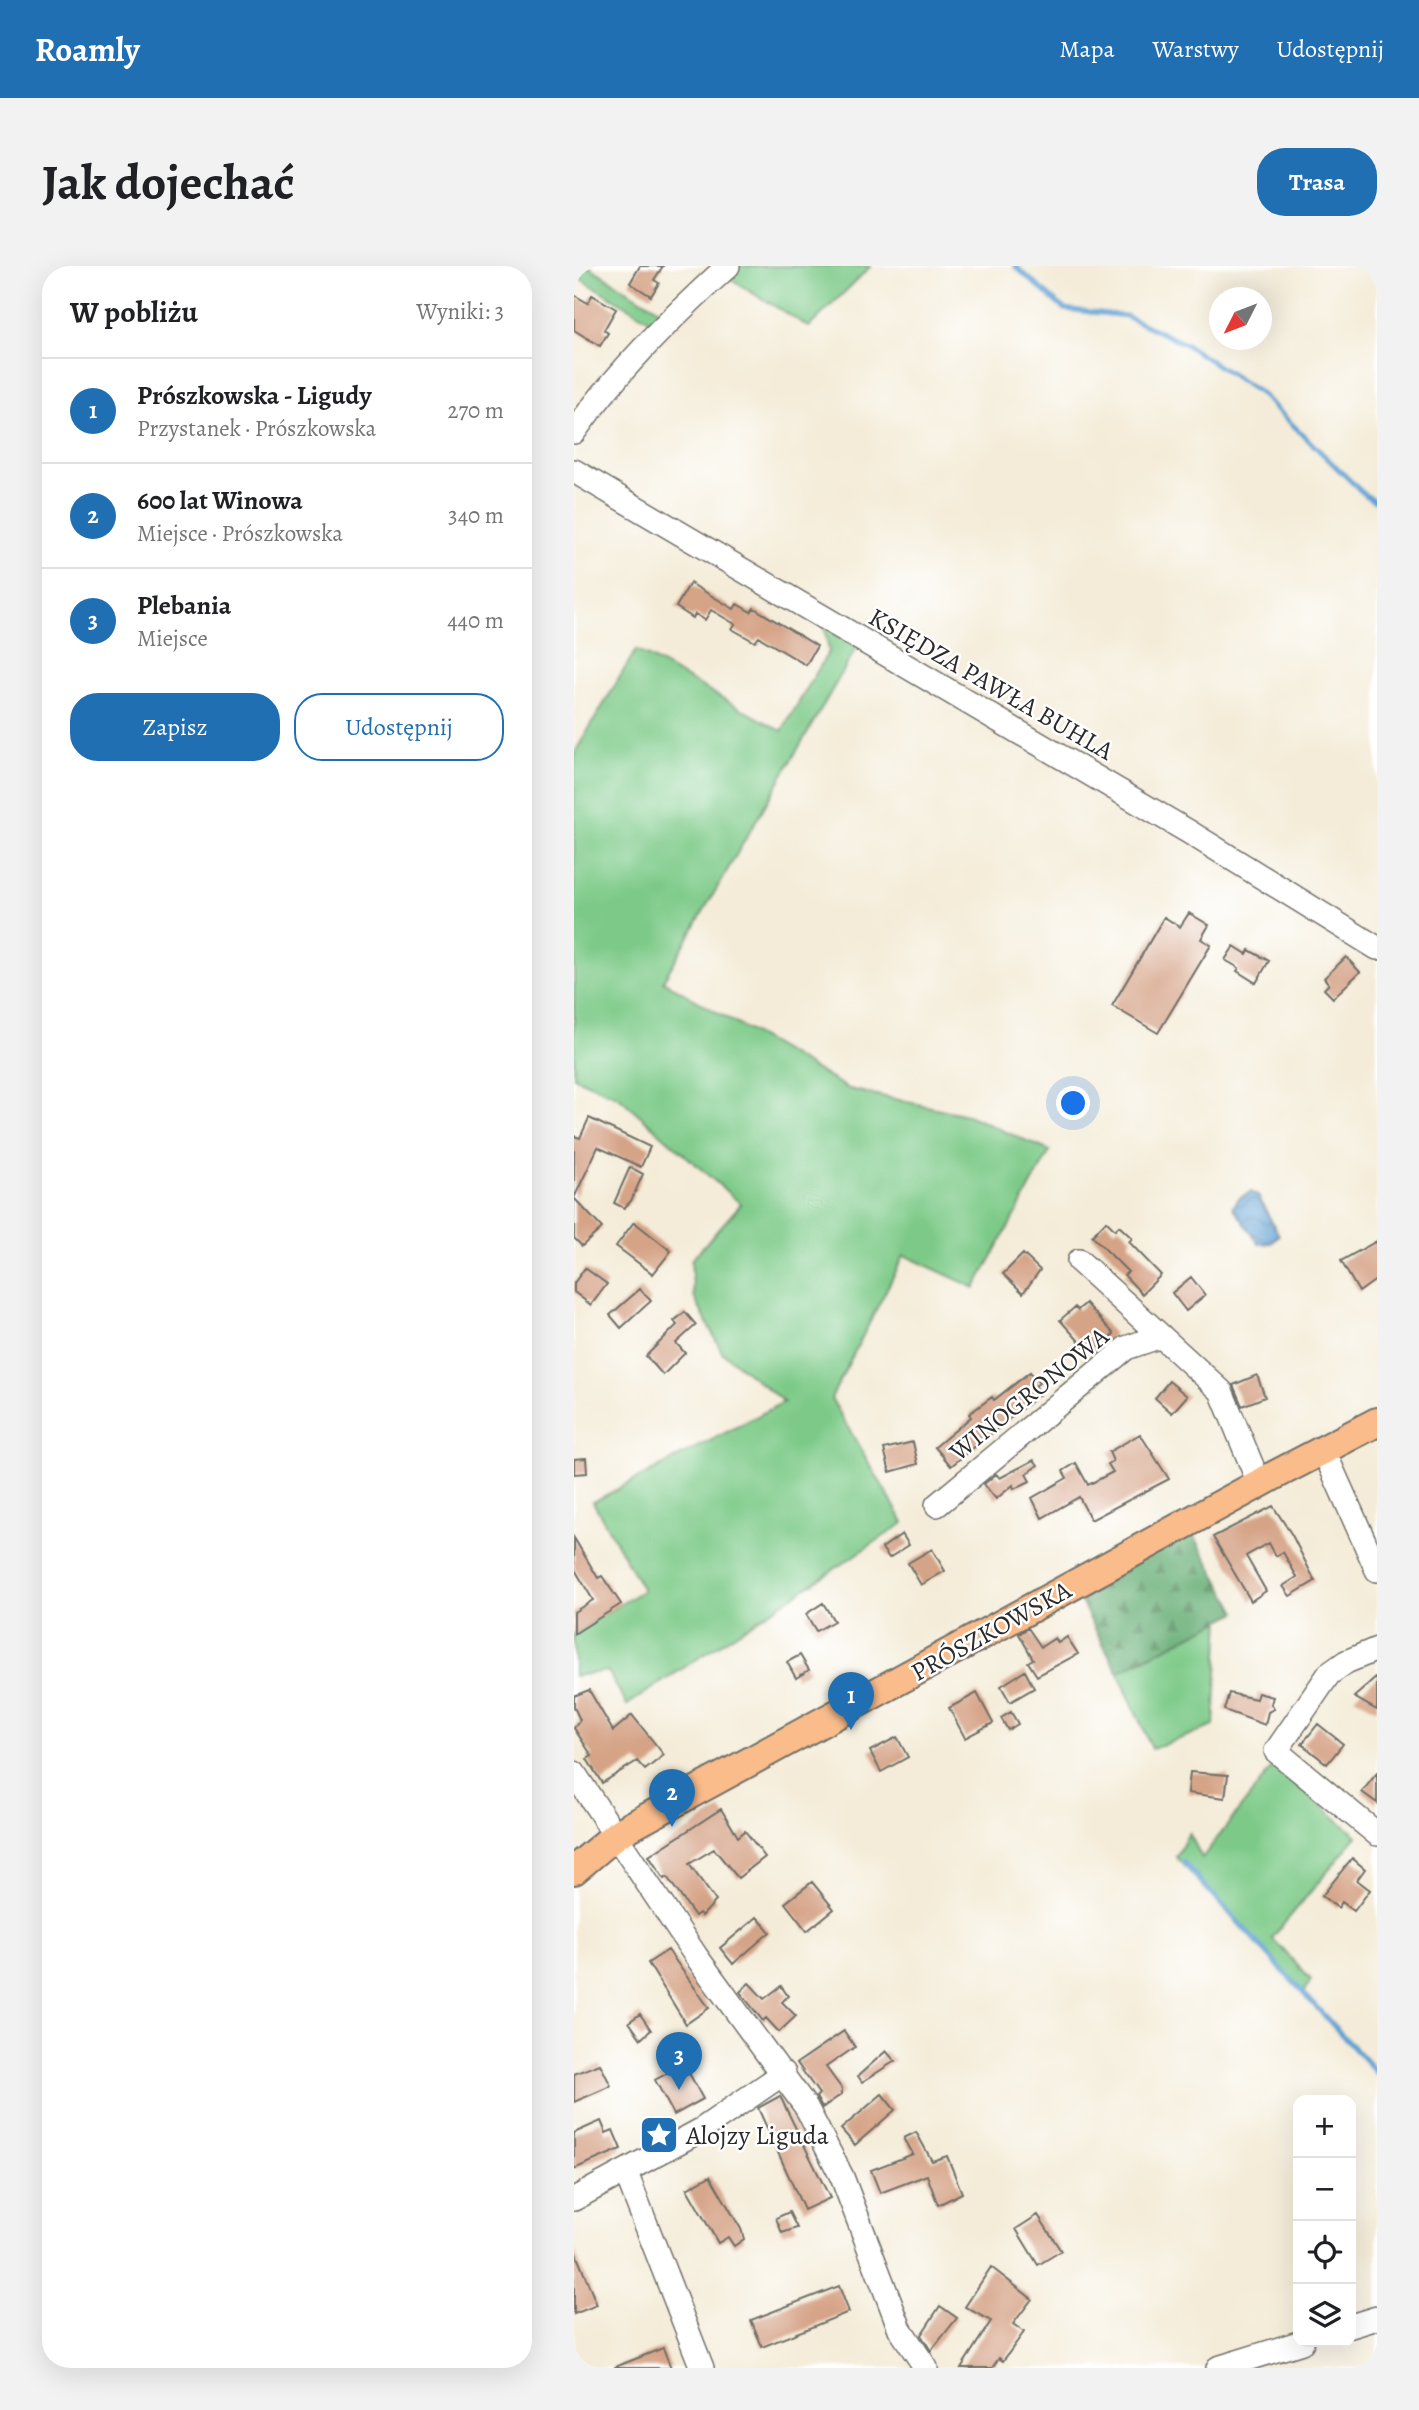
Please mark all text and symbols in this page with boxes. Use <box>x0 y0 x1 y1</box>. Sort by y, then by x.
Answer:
text: Roamly <box>35 27 140 72</box>
text: Mapa <box>1059 33 1115 65</box>
text: Warstwy <box>1153 33 1239 65</box>
text: Udostępnij <box>1277 33 1384 65</box>
button: Trasa <box>1257 148 1377 216</box>
text: Jak dojechać <box>42 149 295 216</box>
north arrow <box>1209 287 1272 350</box>
text: W pobliżu <box>70 292 198 332</box>
text: Wyniki: 3 <box>416 296 504 327</box>
text: Prószkowska - Ligudy <box>137 378 372 413</box>
text: 1 <box>89 395 97 426</box>
text: 270 m <box>447 395 504 426</box>
text: Przystanek · Prószkowska <box>137 413 376 444</box>
text: 600 lat Winowa <box>137 483 303 518</box>
text: 2 <box>87 500 99 531</box>
text: 340 m <box>448 500 504 531</box>
text: Miejsce · Prószkowska <box>137 518 343 549</box>
text: Plebania <box>137 588 231 623</box>
street label: KSIĘDZA PAWŁA BUHLA <box>862 599 1121 769</box>
text: 3 <box>88 605 98 636</box>
text: 440 m <box>447 605 504 636</box>
text: Miejsce <box>137 623 208 654</box>
button: Zapisz <box>70 693 280 761</box>
button: Udostępnij <box>294 693 504 761</box>
your location <box>1056 1086 1090 1120</box>
street label: WINOGRONOWA <box>941 1318 1117 1470</box>
street label: PRÓSZKOWSKA <box>905 1572 1078 1690</box>
pin: 1 <box>828 1672 874 1730</box>
pin: 2 <box>649 1769 695 1827</box>
pin: 3 <box>656 2032 702 2090</box>
map controls <box>1293 2095 1356 2347</box>
button: + <box>1293 2095 1356 2158</box>
place icon: Alojzy Liguda <box>638 2114 680 2156</box>
place label: Alojzy Liguda <box>685 2118 829 2153</box>
button: − <box>1293 2158 1356 2221</box>
button: locate <box>1293 2221 1356 2284</box>
button: layers <box>1293 2284 1356 2347</box>

